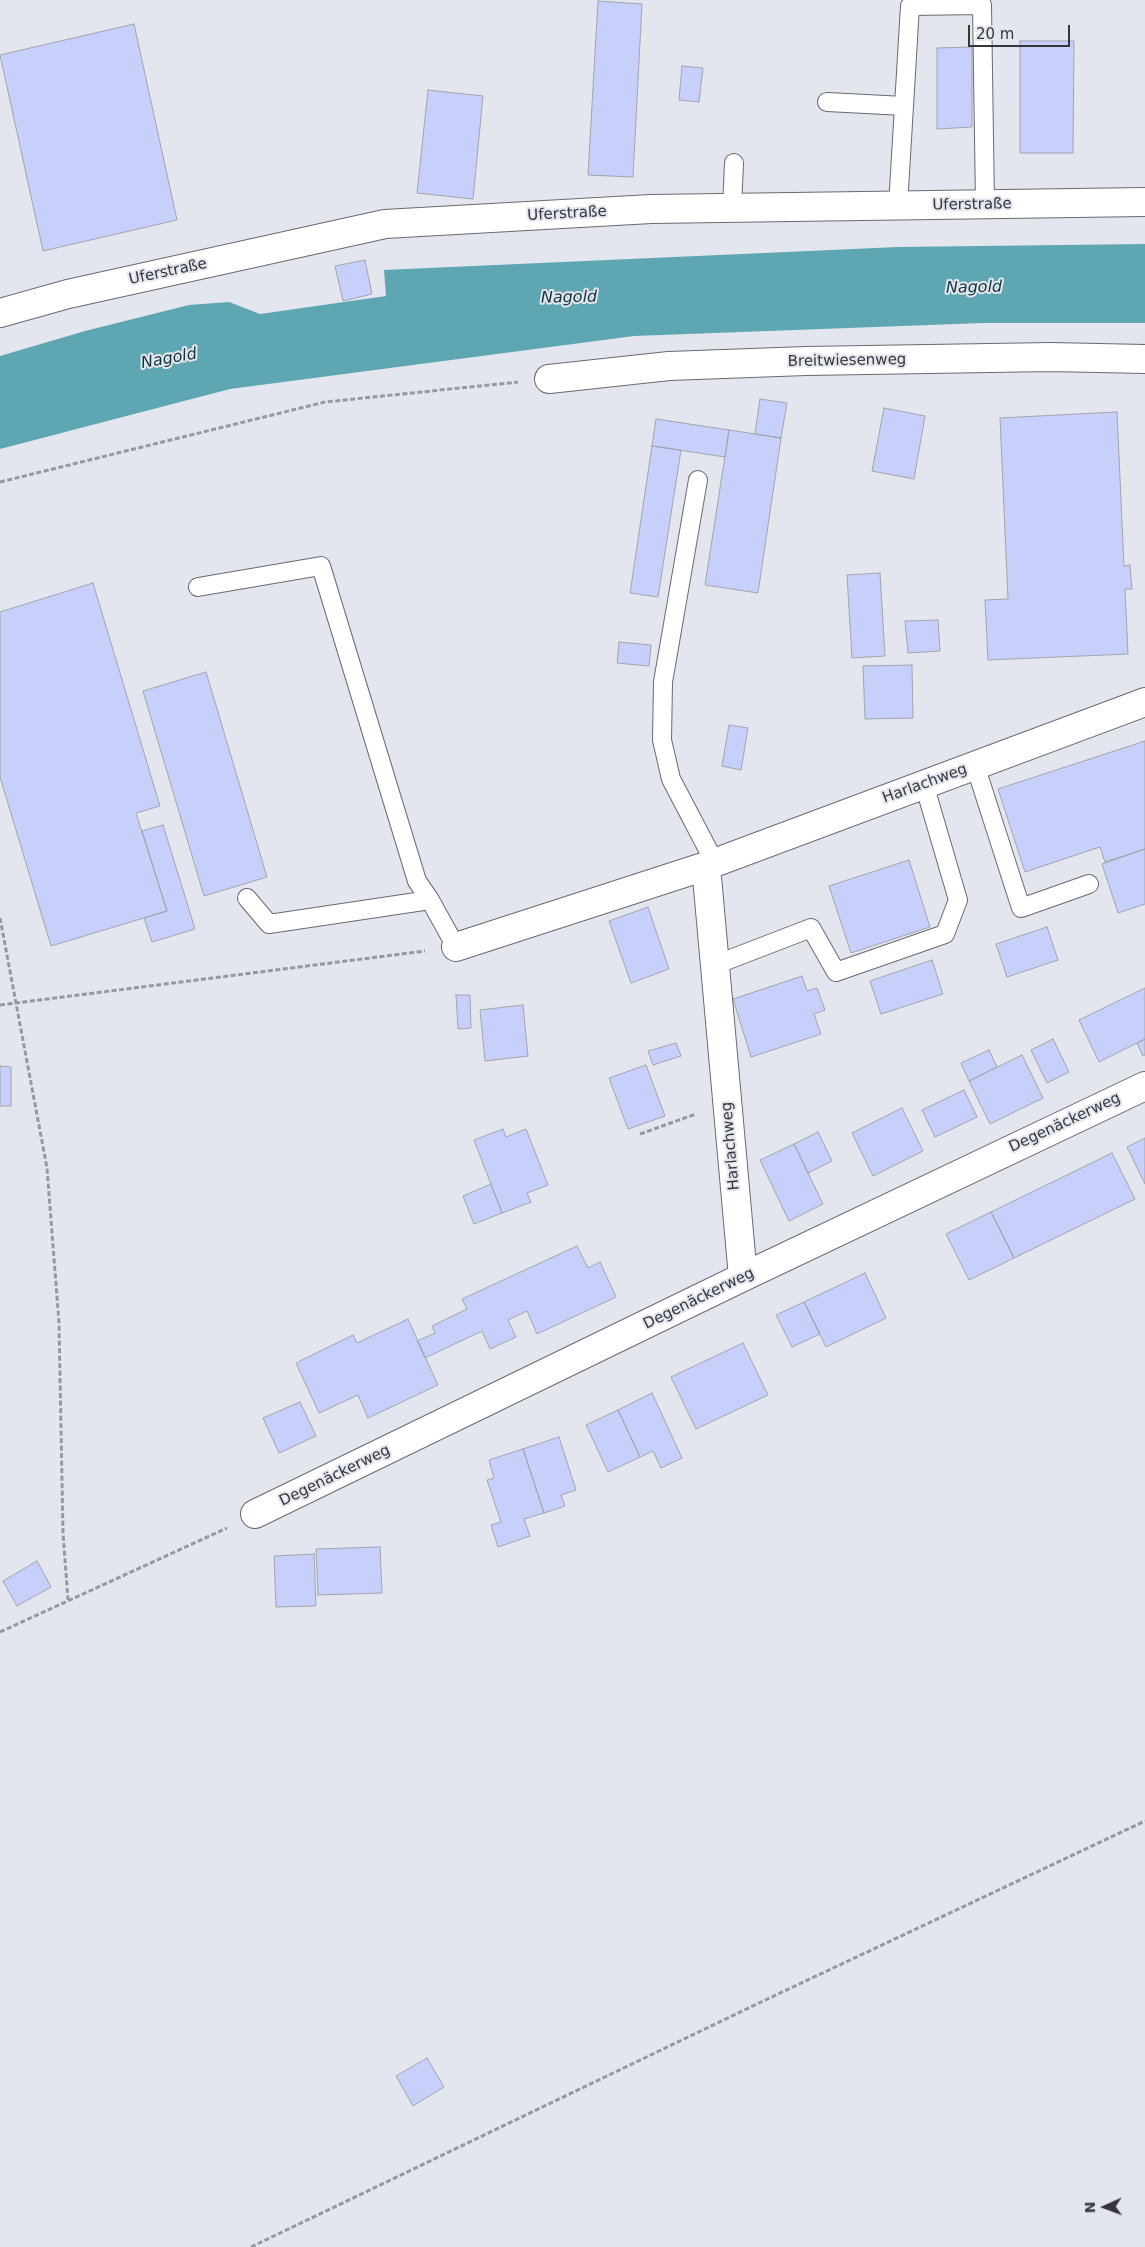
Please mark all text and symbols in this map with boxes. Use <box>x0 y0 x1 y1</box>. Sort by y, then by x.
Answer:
scale bar <box>970 15 1072 47</box>
text: 20 m <box>976 25 1014 43</box>
street label: Uferstraße <box>932 195 1012 215</box>
street label: Uferstraße <box>527 203 607 225</box>
street label: Uferstraße <box>127 255 209 289</box>
water label: Nagold <box>946 278 1002 298</box>
water label: Nagold <box>541 288 597 308</box>
water label: Nagold <box>140 345 198 373</box>
street label: Breitwiesenweg <box>788 351 906 371</box>
street label: Harlachweg <box>880 760 970 808</box>
street label: Degenäckerweg <box>1006 1089 1124 1157</box>
street label: Harlachweg <box>718 1101 744 1191</box>
street label: Degenäckerweg <box>641 1264 757 1334</box>
street label: Degenäckerweg <box>277 1441 393 1511</box>
north arrow <box>1080 2182 1130 2232</box>
text: N <box>1082 2201 1098 2214</box>

